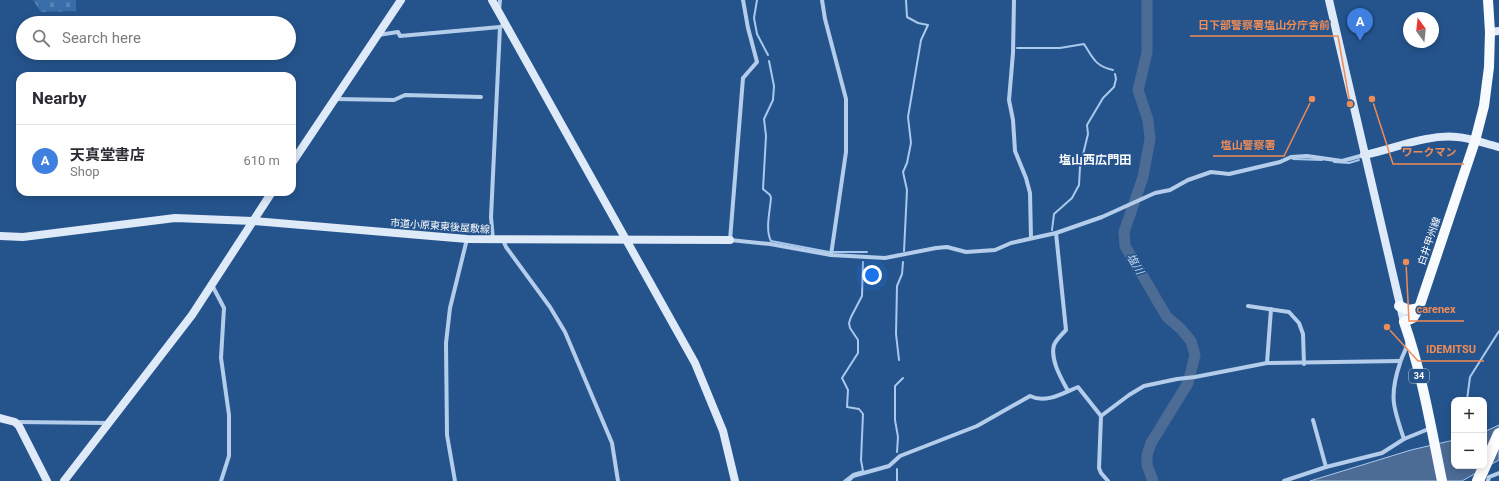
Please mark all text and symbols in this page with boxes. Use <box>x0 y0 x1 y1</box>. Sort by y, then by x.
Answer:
pin: A <box>1347 8 1373 41</box>
north arrow <box>1403 12 1439 48</box>
callout: 日下部警察署塩山分庁舎前 <box>1190 13 1338 36</box>
search box <box>16 16 296 60</box>
text: 日下部警察署塩山分庁舎前 <box>1198 19 1330 32</box>
icon: search <box>30 27 52 49</box>
text: Search here <box>62 29 141 47</box>
text: Nearby <box>32 88 87 108</box>
callout: 塩山警察署 <box>1213 133 1284 156</box>
text: 塩山警察署 <box>1221 139 1276 152</box>
callout: ワークマン <box>1393 141 1464 164</box>
text: 天真堂書店 <box>70 146 145 164</box>
text: ワークマン <box>1402 146 1457 159</box>
text: A <box>41 153 49 168</box>
text: 610 m <box>243 153 280 168</box>
district label: 塩山西広門田 <box>1059 153 1131 167</box>
text: Shop <box>70 164 100 179</box>
street label: 白井甲州線 <box>1416 216 1442 266</box>
street label: 市道小原東東後屋敷線 <box>390 217 490 235</box>
water label: 塩川 <box>1124 251 1147 278</box>
your location <box>862 265 882 285</box>
callout: carenex <box>1409 298 1464 321</box>
text: carenex <box>1416 303 1456 316</box>
callout: IDEMITSU <box>1418 338 1484 361</box>
text: IDEMITSU <box>1426 343 1476 356</box>
road number: 34 <box>1409 369 1429 383</box>
map controls <box>1451 397 1487 469</box>
button: + <box>1451 397 1487 433</box>
button: − <box>1451 433 1487 469</box>

